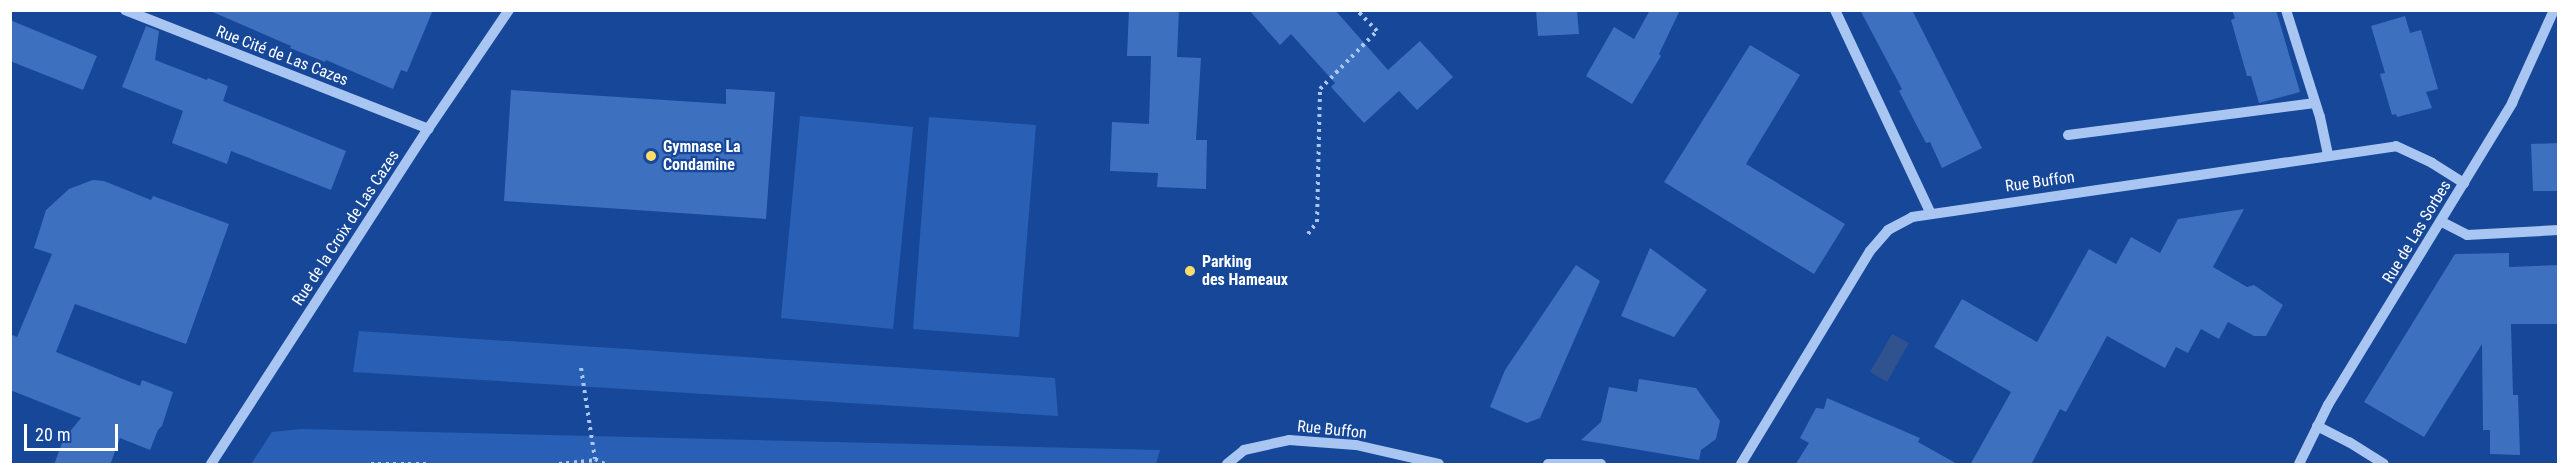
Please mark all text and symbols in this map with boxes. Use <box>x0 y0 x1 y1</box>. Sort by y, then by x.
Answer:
street label: Rue Cité de Las Cazes <box>213 22 351 90</box>
place label: Gymnase La Condamine <box>663 137 741 175</box>
street label: Rue de la Croix de Las Cazes <box>289 147 403 309</box>
marker: Gymnase La Condamine <box>644 149 658 163</box>
street label: Rue Buffon <box>2004 168 2076 196</box>
street label: Rue de Las Sorbes <box>2379 177 2455 287</box>
place label: Parking des Hameaux <box>1202 252 1288 290</box>
marker: Parking des Hameaux <box>1183 264 1197 278</box>
scale bar <box>27 412 122 450</box>
street label: Rue Buffon <box>1296 417 1368 443</box>
text: 20 m <box>35 424 70 445</box>

